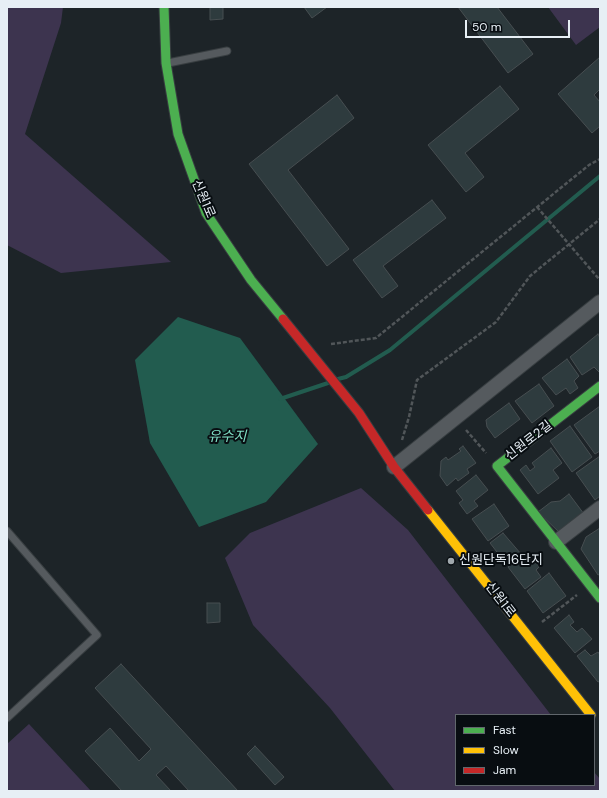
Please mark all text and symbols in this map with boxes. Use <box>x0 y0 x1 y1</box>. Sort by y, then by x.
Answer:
scale bar <box>467 12 572 38</box>
text: 50 m <box>472 19 501 35</box>
street label: 신원1로 <box>188 178 218 220</box>
street label: 신원로2길 <box>502 418 556 464</box>
water label: 유수지 <box>208 429 246 445</box>
place label: 신원단독16단지 <box>459 553 543 569</box>
marker: 신원단독16단지 <box>446 556 456 566</box>
street label: 신원1로 <box>482 579 518 621</box>
legend <box>455 714 595 786</box>
text: Fast <box>493 722 516 738</box>
text: Slow <box>493 742 519 758</box>
text: Jam <box>493 762 516 778</box>

